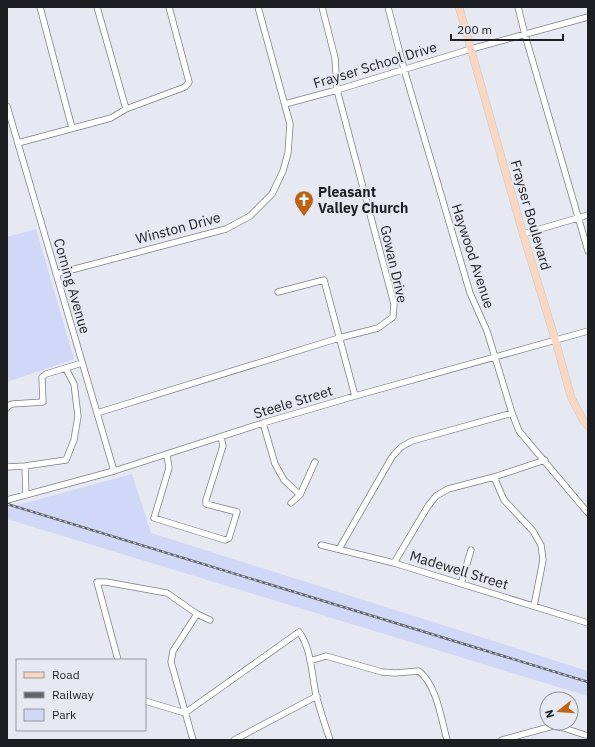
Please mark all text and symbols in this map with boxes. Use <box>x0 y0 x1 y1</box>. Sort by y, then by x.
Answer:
scale bar <box>451 16 563 42</box>
text: 200 m <box>457 22 492 37</box>
street label: Frayser School Drive <box>311 38 439 92</box>
street label: Frayser Boulevard <box>507 158 555 272</box>
place label: Pleasant Valley Church <box>318 183 408 217</box>
church icon: Pleasant Valley Church <box>293 189 315 217</box>
street label: Haywood Avenue <box>448 201 498 311</box>
street label: Winston Drive <box>134 208 223 248</box>
street label: Gowan Drive <box>376 223 412 305</box>
street label: Corning Avenue <box>50 236 94 336</box>
street label: Steele Street <box>251 381 335 423</box>
street label: Madewell Street <box>407 546 511 594</box>
legend <box>16 659 146 731</box>
text: Road <box>52 667 80 682</box>
text: Railway <box>52 687 94 702</box>
north arrow <box>539 691 579 731</box>
text: Park <box>52 707 77 722</box>
text: N <box>542 708 557 720</box>

